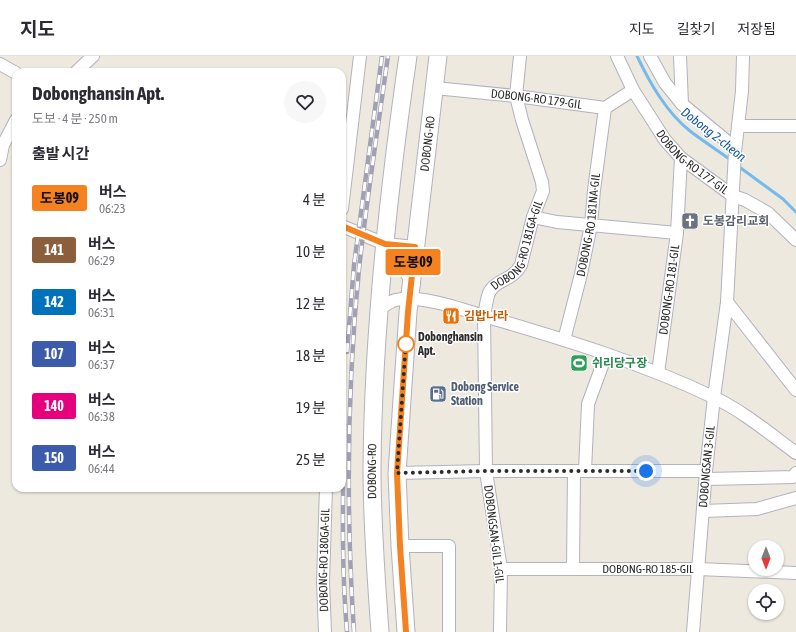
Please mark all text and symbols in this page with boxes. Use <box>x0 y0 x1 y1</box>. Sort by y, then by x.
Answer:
text: 지도 <box>20 18 55 40</box>
text: 지도 <box>629 21 655 37</box>
text: 길찾기 <box>677 21 715 37</box>
text: 저장됨 <box>737 21 776 37</box>
button: heart <box>284 81 326 123</box>
text: Dobonghansin Apt. <box>32 82 164 104</box>
street label: DOBONG-RO 179-GIL <box>490 87 583 112</box>
water label: Dobong 2-cheon <box>678 104 750 165</box>
text: 도보 · 4 분 · 250 m <box>32 111 118 126</box>
street label: DOBONG-RO <box>418 115 438 172</box>
street label: DOBONG-RO 177-GIL <box>653 127 731 197</box>
text: 출발 시간 <box>32 145 89 162</box>
street label: DOBONG-RO 181NA-GIL <box>574 172 603 278</box>
text: 버스 <box>99 183 127 200</box>
text: 도봉09 <box>40 190 79 206</box>
text: 4 분 <box>303 191 326 208</box>
street label: DOBONG-RO 181GA-GIL <box>488 198 546 293</box>
text: 06:23 <box>99 201 126 216</box>
church icon: 도봉감리교회 <box>680 211 700 231</box>
place label: 도봉감리교회 <box>703 214 769 228</box>
text: 버스 <box>88 235 116 252</box>
text: 141 <box>44 242 64 258</box>
text: 10 분 <box>296 243 326 260</box>
street label: DOBONG-RO 181-GIL <box>656 243 682 336</box>
line badge: 도봉09 <box>385 249 441 275</box>
text: 06:29 <box>88 253 115 268</box>
text: 도봉09 <box>394 254 432 270</box>
text: 버스 <box>88 287 116 304</box>
text: 142 <box>44 294 64 310</box>
text: 12 분 <box>296 295 326 312</box>
text: 06:31 <box>88 305 115 320</box>
restaurant icon: 김밥나라 <box>441 306 461 326</box>
place label: 김밥나라 <box>464 309 508 323</box>
place label: Dobonghansin Apt. <box>417 330 483 358</box>
marker: Dobonghansin Apt. <box>397 335 415 353</box>
text: 버스 <box>88 339 116 356</box>
text: 107 <box>44 346 64 362</box>
text: 18 분 <box>296 347 326 364</box>
sports icon: 쉬리당구장 <box>569 353 589 373</box>
place label: 쉬리당구장 <box>592 356 647 370</box>
text: 06:37 <box>88 357 115 372</box>
place label: Dobong Service Station <box>451 380 519 408</box>
fuel station icon: Dobong Service Station <box>428 384 448 404</box>
text: 버스 <box>88 391 116 408</box>
text: 140 <box>44 398 64 414</box>
text: 19 분 <box>296 399 326 416</box>
text: 06:38 <box>88 409 115 424</box>
street label: DOBONGSAN 3-GIL <box>696 425 718 508</box>
text: 버스 <box>88 443 116 460</box>
street label: DOBONG-RO <box>365 443 379 499</box>
text: 150 <box>44 450 64 466</box>
text: 25 분 <box>296 451 326 468</box>
text: 06:44 <box>88 461 115 476</box>
your location <box>636 461 656 481</box>
street label: DOBONGSAN-GIL 1-GIL <box>481 484 507 584</box>
street label: DOBONG-RO 180GA-GIL <box>316 508 332 612</box>
north arrow <box>748 540 784 576</box>
map controls <box>748 540 784 620</box>
street label: DOBONG-RO 185-GIL <box>602 562 694 576</box>
button: locate <box>748 584 784 620</box>

